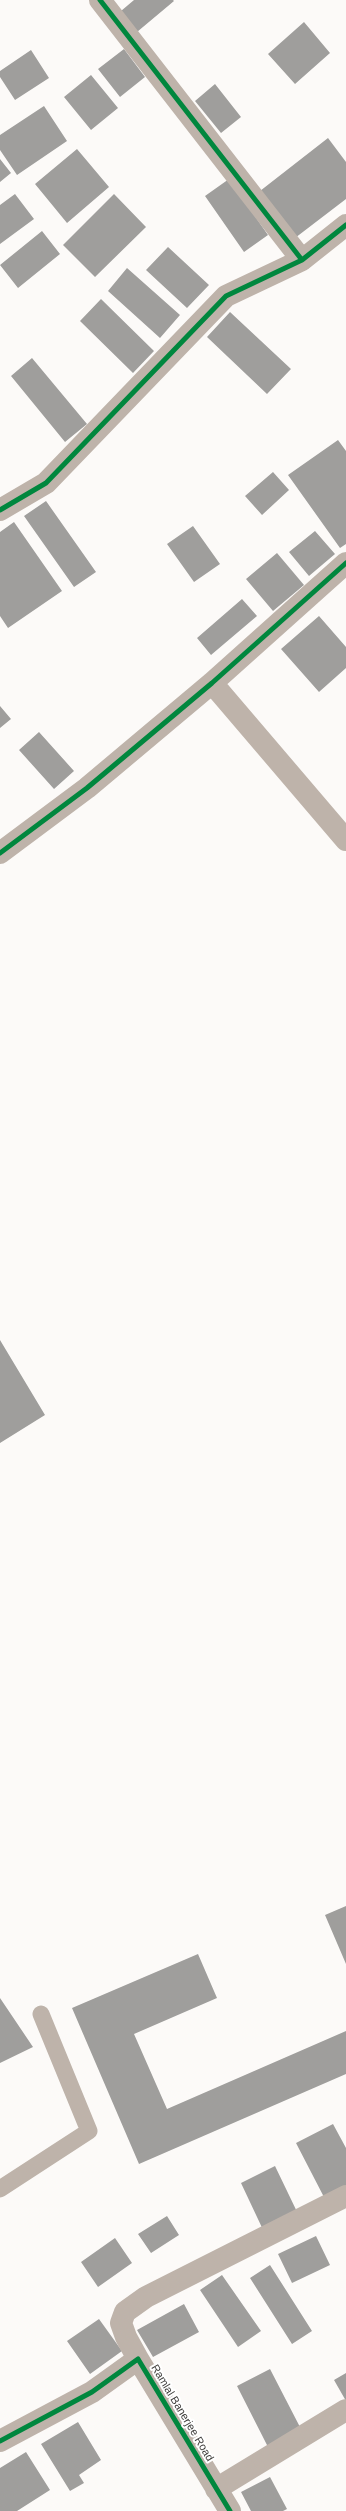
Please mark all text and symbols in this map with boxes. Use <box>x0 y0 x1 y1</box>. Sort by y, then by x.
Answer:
street label: Ramlal Banerjee Road <box>148 2362 216 2464</box>

